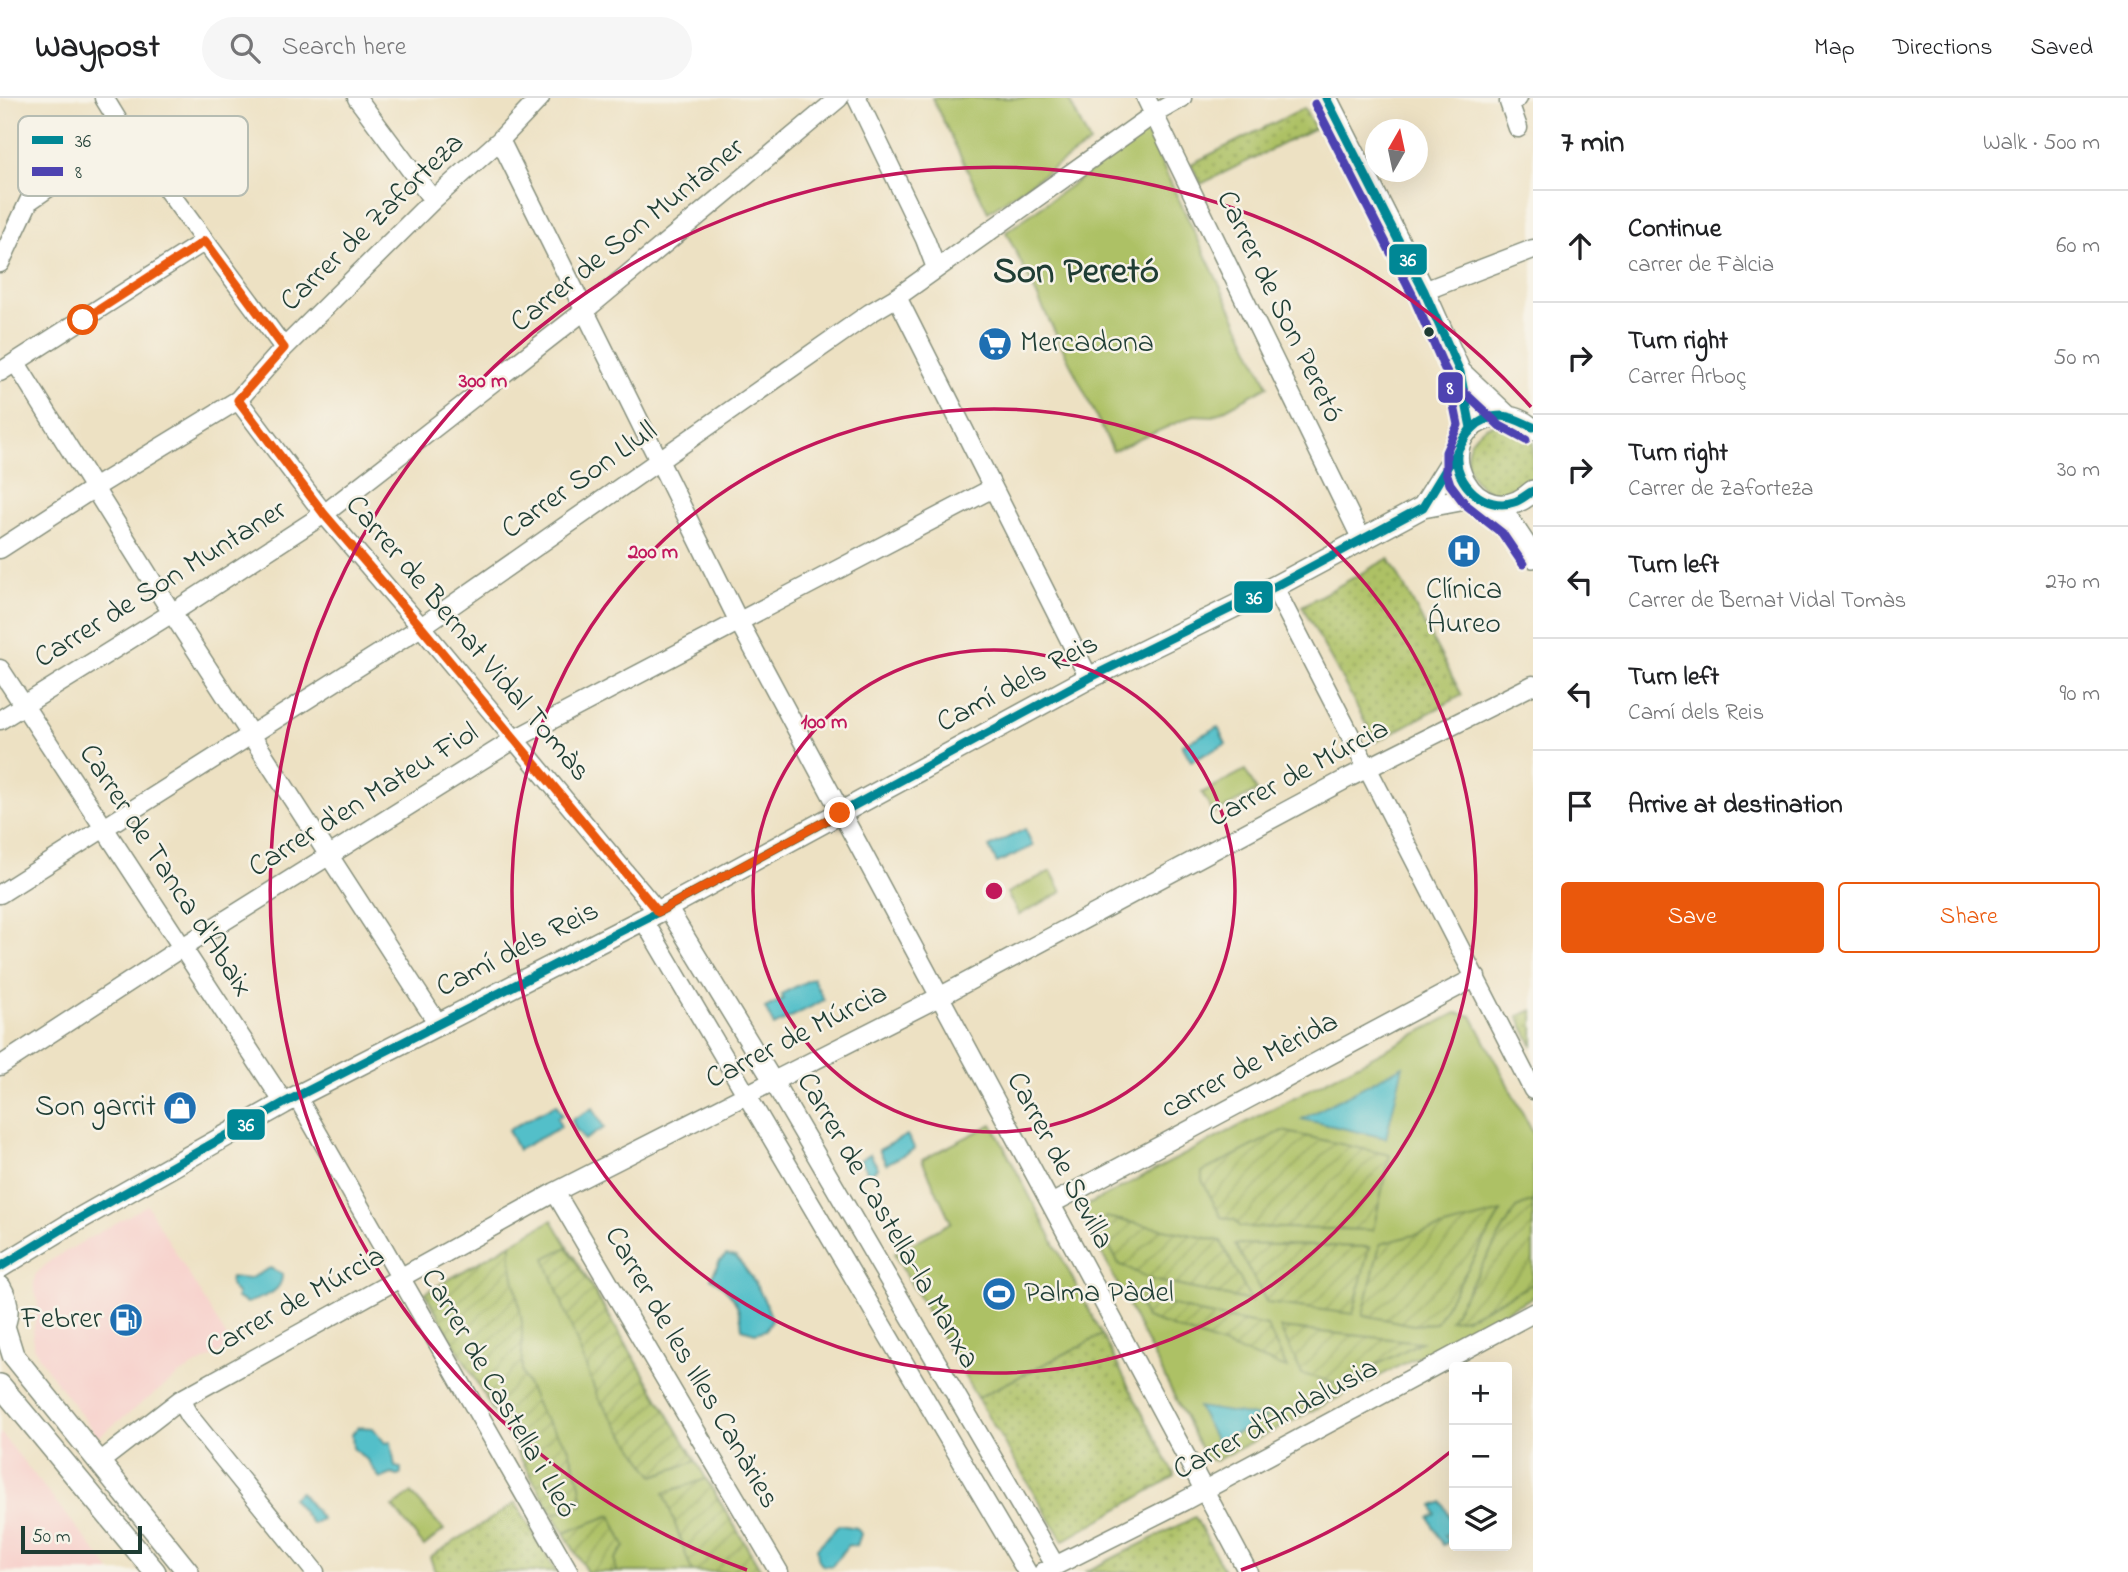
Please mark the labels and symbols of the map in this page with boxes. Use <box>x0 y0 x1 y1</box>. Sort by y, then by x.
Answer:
legend <box>18 116 248 196</box>
north arrow <box>1365 119 1428 182</box>
street label: Carrer de Zaforteza <box>271 123 475 323</box>
street label: Carrer de Son Muntaner <box>501 127 755 344</box>
text: 36 <box>75 129 91 156</box>
text: 8 <box>75 160 82 187</box>
street label: Carrer de Son Peretó <box>1204 183 1354 431</box>
line badge: 36 <box>1388 243 1428 276</box>
district label: Son Peretó <box>993 246 1159 300</box>
text: 36 <box>1399 248 1417 275</box>
route start <box>67 304 98 335</box>
place label: Mercadona <box>1020 322 1154 366</box>
supermarket icon: Mercadona <box>976 325 1014 363</box>
unlabelled marker <box>1422 325 1436 339</box>
text: 300 m <box>458 367 507 397</box>
line badge: 8 <box>1437 371 1464 404</box>
text: 8 <box>1445 376 1454 403</box>
street label: Carrer Son Llull <box>493 411 667 551</box>
street label: Carrer de Bernat Vidal Tomàs <box>334 486 600 792</box>
street label: Carrer de Son Muntaner <box>26 489 296 681</box>
hospital icon: Clínica Áureo <box>1445 532 1483 570</box>
text: 200 m <box>627 538 678 568</box>
place label: Clínica Áureo <box>1426 569 1502 647</box>
line badge: 36 <box>1233 580 1274 614</box>
text: 36 <box>1245 586 1263 613</box>
street label: Camí dels Reis <box>929 623 1107 745</box>
text: 100 m <box>801 708 847 738</box>
street label: Carrer de Múrcia <box>1201 708 1397 840</box>
street label: Carrer d'en Mateu Fiol <box>240 712 488 890</box>
street label: Carrer de Tanca d'Abaix <box>67 736 263 1006</box>
route end <box>824 797 855 828</box>
centre of rings <box>982 879 1006 903</box>
street label: Camí dels Reis <box>429 890 607 1010</box>
street label: Carrer de Múrcia <box>698 972 896 1102</box>
street label: carrer de Mèrida <box>1153 1001 1347 1131</box>
street label: Carrer de Sevilla <box>994 1064 1124 1258</box>
street label: Carrer de Castella-la Manxa <box>784 1065 990 1377</box>
place label: Son garrit <box>35 1086 156 1130</box>
shop icon: Son garrit <box>161 1089 199 1127</box>
line badge: 36 <box>226 1108 266 1141</box>
text: 36 <box>237 1113 255 1140</box>
street label: Carrer de les Illes Canàries <box>592 1218 790 1518</box>
street label: Carrer de Múrcia <box>198 1236 394 1370</box>
street label: Carrer de Castella i Lleó <box>408 1261 588 1527</box>
place label: Palma Pàdel <box>1024 1272 1174 1316</box>
sports icon: Palma Pàdel <box>980 1275 1018 1313</box>
place label: Febrer <box>20 1298 103 1342</box>
fuel station icon: Febrer <box>107 1301 145 1339</box>
street label: Carrer d'Andalusia <box>1166 1347 1386 1493</box>
scale bar <box>21 1523 142 1555</box>

